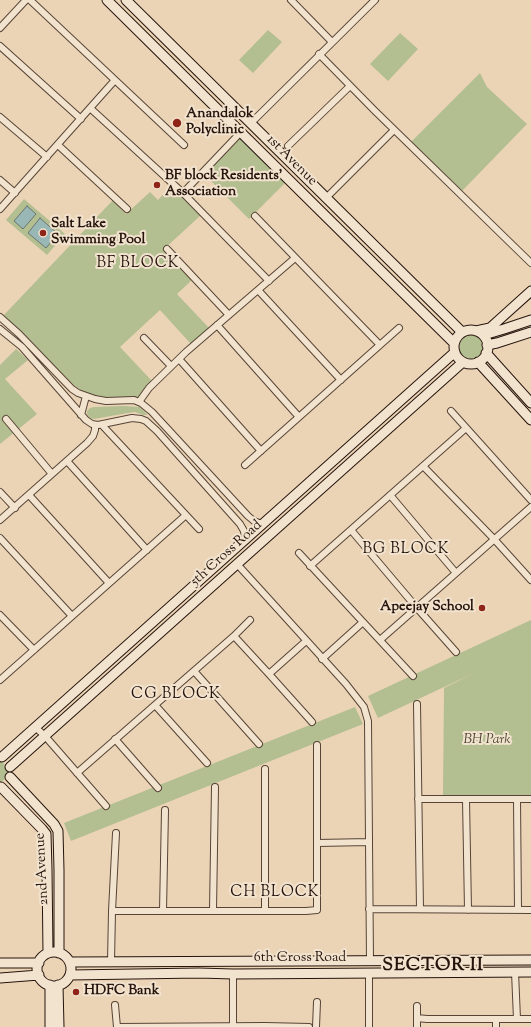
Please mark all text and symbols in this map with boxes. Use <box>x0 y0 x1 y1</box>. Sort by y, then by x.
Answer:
place label: Anandalok Polyclinic <box>186 107 254 140</box>
marker: Anandalok Polyclinic <box>171 117 183 129</box>
street label: 1st Avenue <box>262 132 320 190</box>
place label: BF block Residents' Association <box>165 169 282 202</box>
marker: BF block Residents' Association <box>152 180 162 190</box>
place label: Salt Lake Swimming Pool <box>51 217 145 250</box>
marker: Salt Lake Swimming Pool <box>38 228 48 238</box>
district label: BF BLOCK <box>96 255 180 273</box>
street label: 5th Cross Road <box>188 518 266 590</box>
district label: BG BLOCK <box>362 541 450 559</box>
place label: Apeejay School <box>380 600 474 616</box>
marker: Apeejay School <box>477 603 487 613</box>
district label: CG BLOCK <box>131 686 221 704</box>
park label: BH Park <box>463 733 511 749</box>
street label: 2nd Avenue <box>33 832 53 906</box>
district label: CH BLOCK <box>230 884 320 902</box>
street label: 6th Cross Road <box>254 951 346 967</box>
district label: SECTOR II <box>382 956 484 978</box>
place label: HDFC Bank <box>84 984 159 1000</box>
marker: HDFC Bank <box>71 987 81 997</box>

